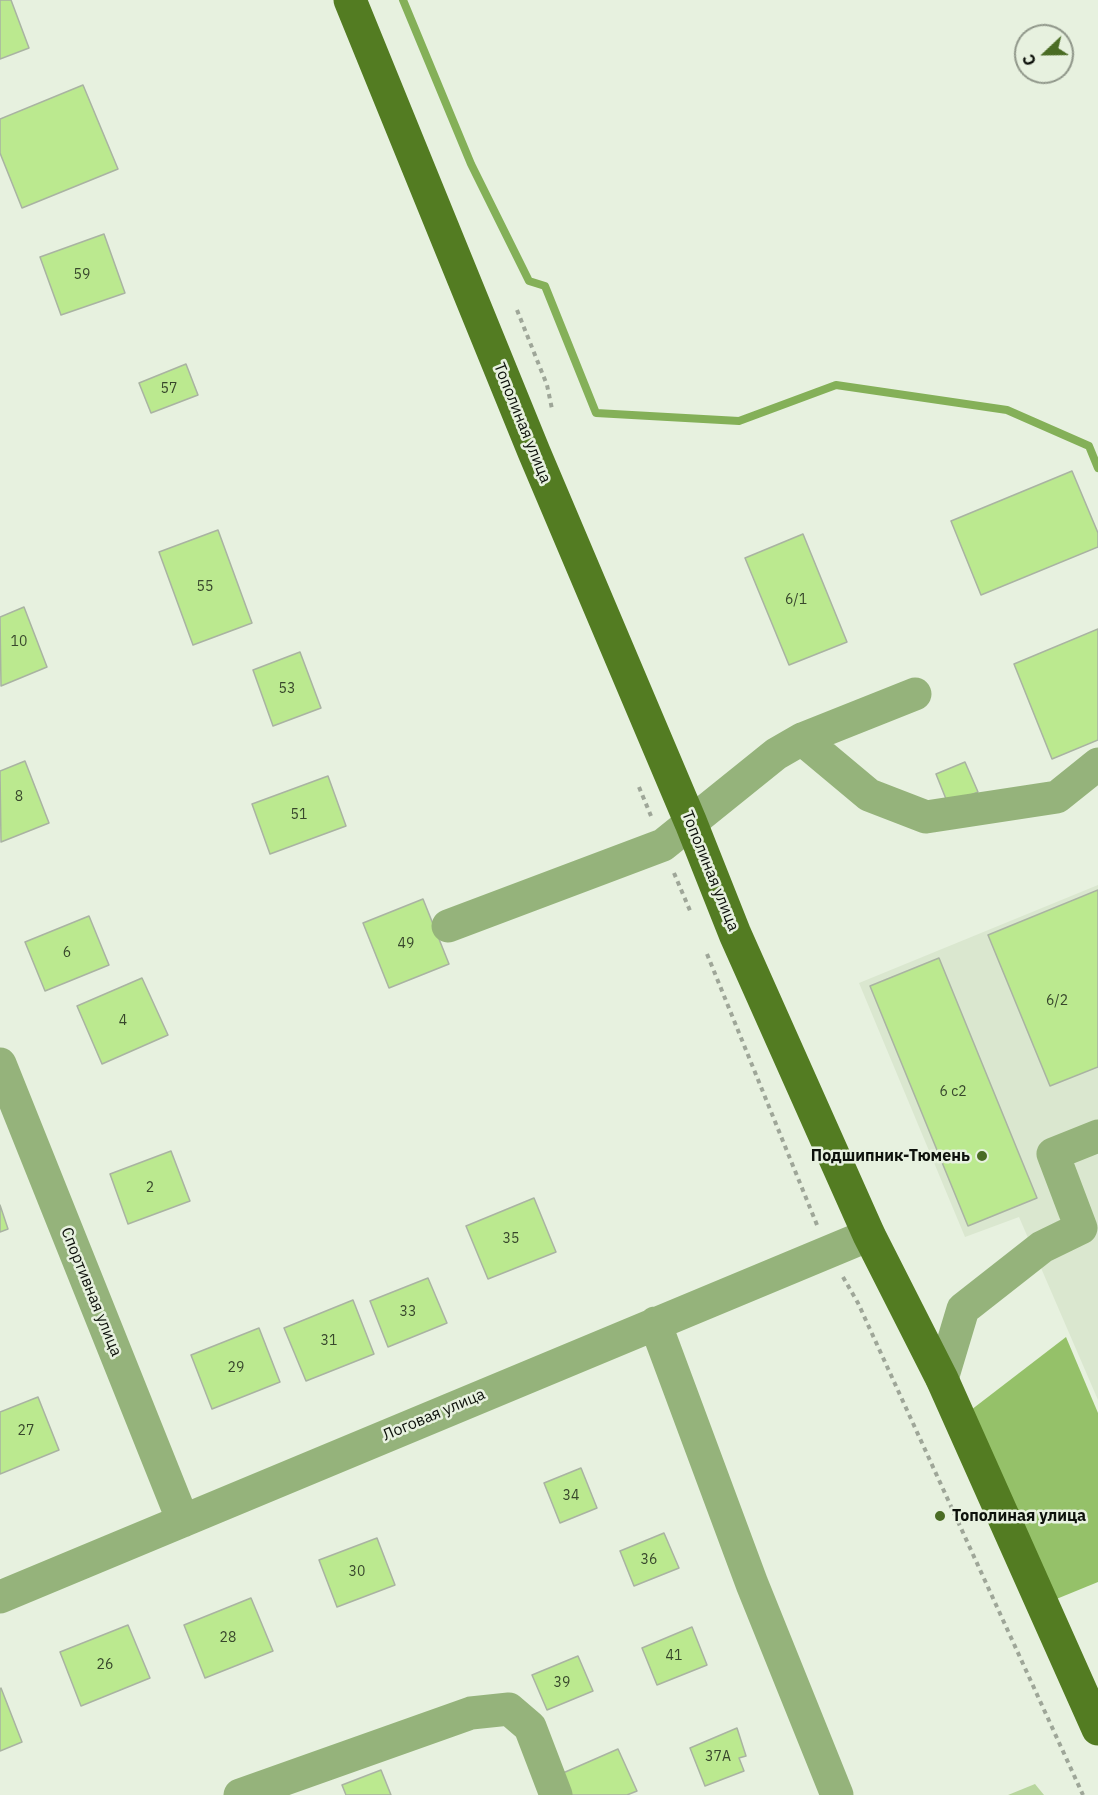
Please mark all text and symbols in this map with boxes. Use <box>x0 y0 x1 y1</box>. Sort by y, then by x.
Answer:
north arrow <box>1014 24 1074 84</box>
text: С <box>1018 51 1040 69</box>
house number: 59 <box>74 267 90 283</box>
street label: Тополиная улица <box>489 360 555 486</box>
house number: 57 <box>161 381 177 397</box>
house number: 55 <box>197 579 213 595</box>
house number: 6/1 <box>785 592 807 608</box>
house number: 10 <box>11 634 27 650</box>
house number: 53 <box>279 681 295 697</box>
house number: 8 <box>15 789 23 805</box>
house number: 51 <box>291 807 307 823</box>
street label: Тополиная улица <box>677 808 743 934</box>
house number: 49 <box>398 936 414 952</box>
house number: 6 <box>63 945 71 961</box>
house number: 6/2 <box>1046 993 1068 1009</box>
house number: 4 <box>119 1013 127 1029</box>
house number: 6 с2 <box>939 1084 967 1100</box>
place label: Подшипник-Тюмень <box>811 1146 970 1166</box>
marker: Подшипник-Тюмень <box>975 1149 989 1163</box>
house number: 2 <box>146 1180 154 1196</box>
street label: Спортивная улица <box>56 1225 126 1359</box>
house number: 35 <box>503 1231 519 1247</box>
house number: 33 <box>400 1304 416 1320</box>
house number: 31 <box>321 1333 337 1349</box>
house number: 29 <box>228 1360 244 1376</box>
street label: Логовая улица <box>380 1385 488 1445</box>
house number: 27 <box>18 1423 34 1439</box>
house number: 34 <box>563 1488 579 1504</box>
place label: Тополиная улица <box>952 1506 1086 1526</box>
marker: Тополиная улица <box>933 1509 947 1523</box>
house number: 36 <box>641 1552 657 1568</box>
house number: 30 <box>349 1564 365 1580</box>
house number: 28 <box>220 1630 236 1646</box>
house number: 41 <box>666 1648 682 1664</box>
house number: 26 <box>97 1657 113 1673</box>
house number: 39 <box>554 1675 570 1691</box>
house number: 37А <box>705 1749 731 1765</box>

